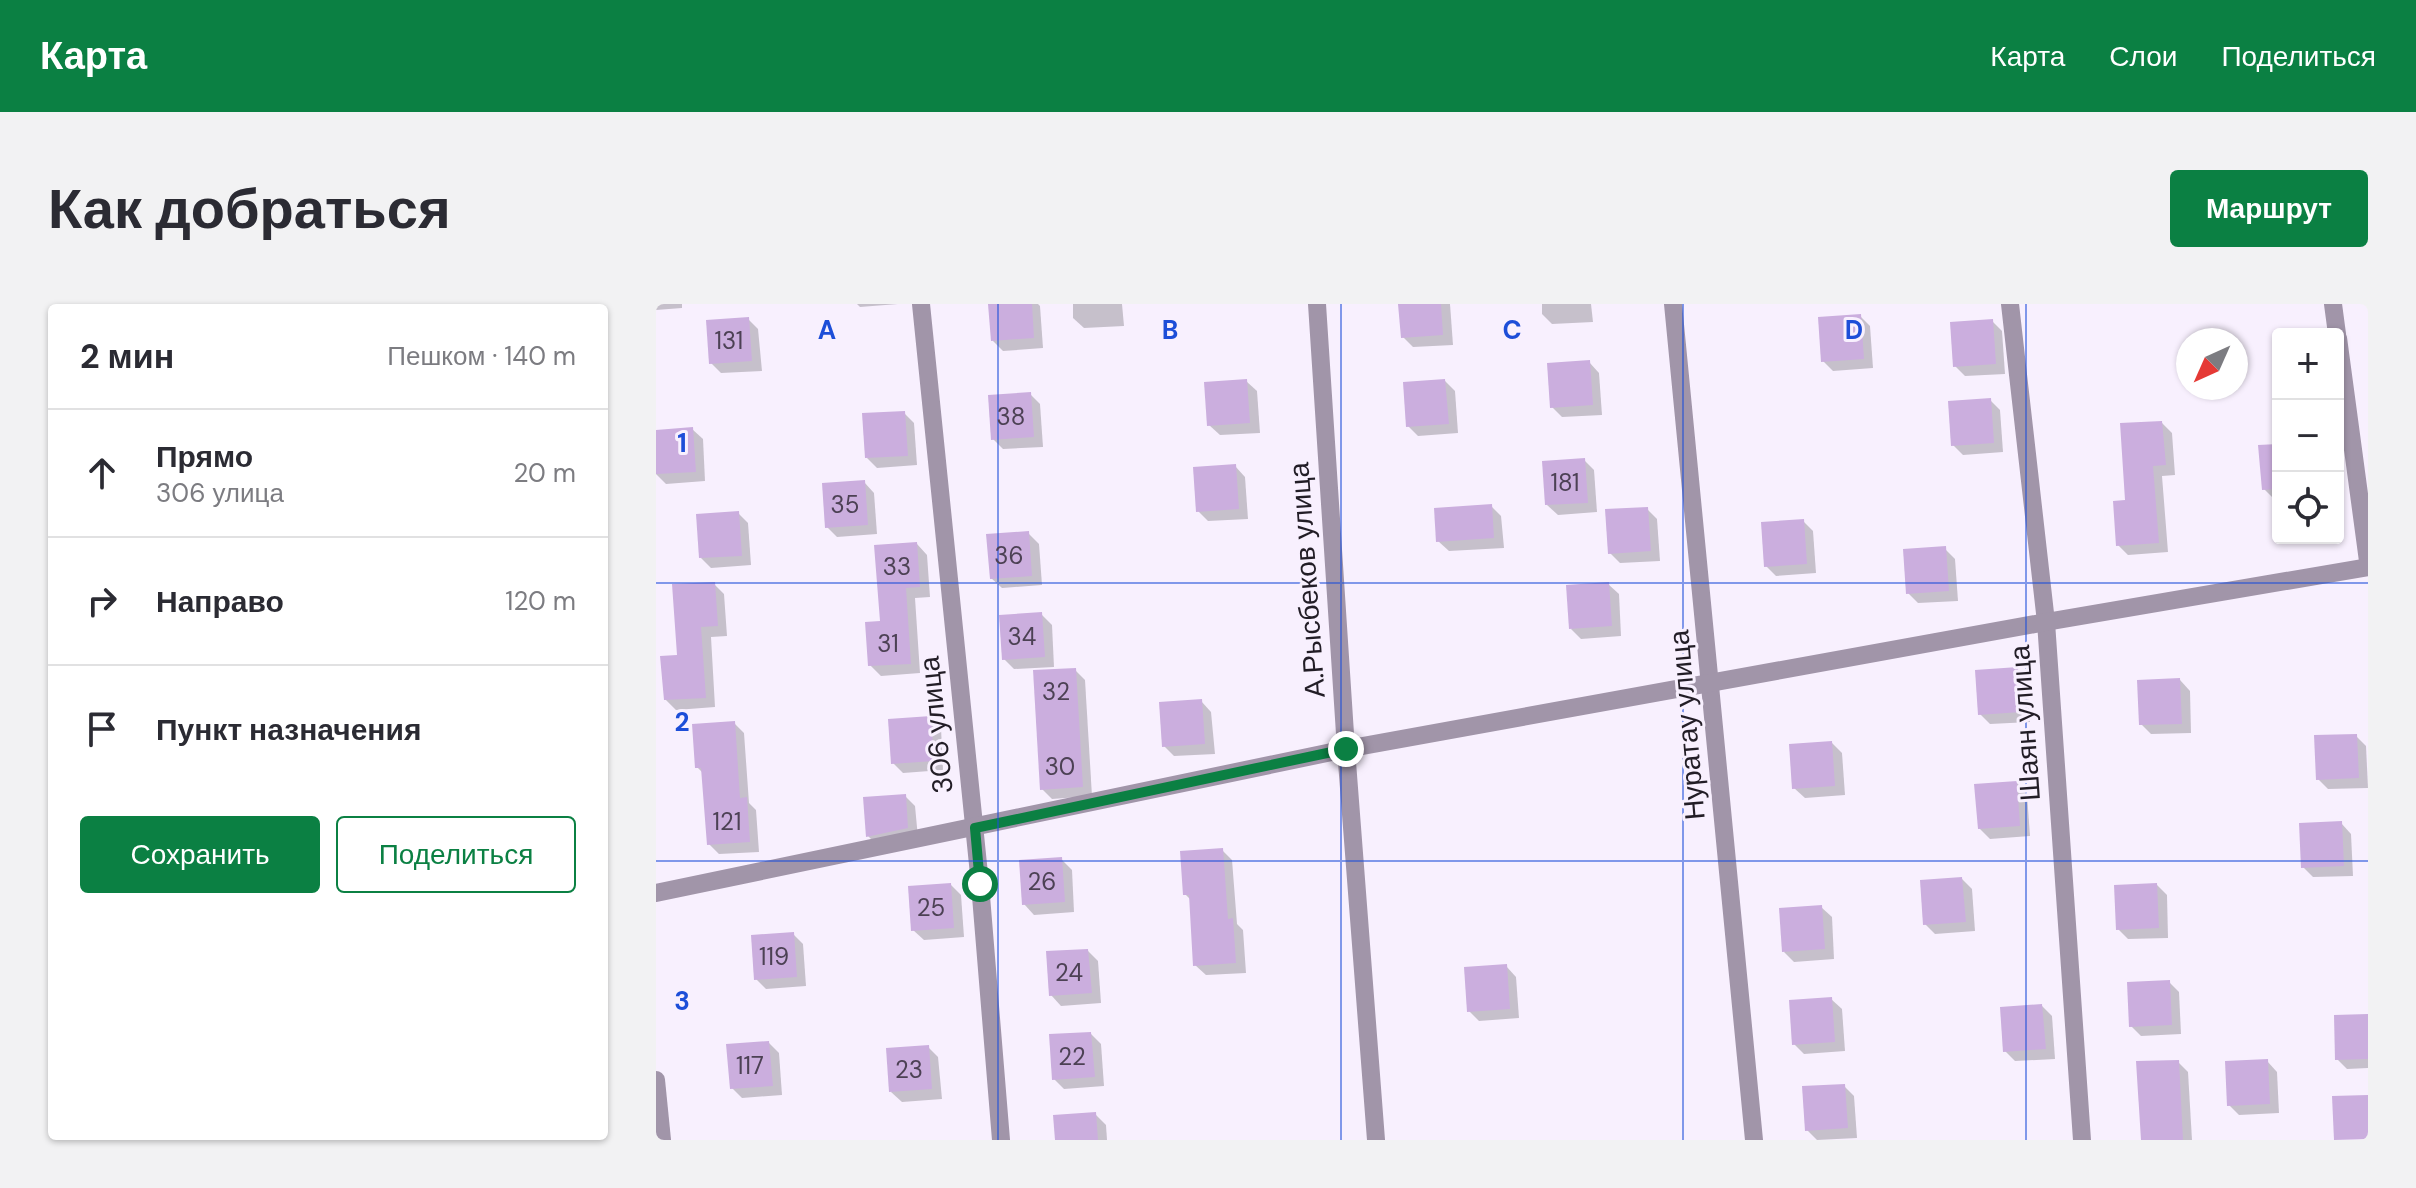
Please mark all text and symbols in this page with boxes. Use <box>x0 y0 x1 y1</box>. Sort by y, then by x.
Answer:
text: Карта <box>40 31 147 81</box>
text: Карта <box>1990 38 2065 75</box>
text: Слои <box>2109 38 2177 75</box>
text: Поделиться <box>2221 38 2376 75</box>
button: Маршрут <box>2170 170 2368 247</box>
text: Как добраться <box>48 172 451 245</box>
text: A <box>818 313 836 347</box>
text: B <box>1162 313 1178 347</box>
text: C <box>1502 313 1522 347</box>
text: D <box>1845 313 1863 347</box>
house number: 131 <box>715 325 743 356</box>
north arrow <box>2176 328 2248 400</box>
map controls <box>2272 328 2344 544</box>
button: + <box>2272 328 2344 400</box>
text: 2 мин <box>80 334 174 379</box>
text: Пешком · 140 m <box>387 339 576 373</box>
button: − <box>2272 400 2344 472</box>
house number: 38 <box>997 401 1025 432</box>
text: 1 <box>677 426 687 460</box>
text: Прямо <box>156 437 253 476</box>
icon: ahead <box>80 451 124 495</box>
text: 20 m <box>513 456 576 490</box>
street label: А.Рысбеков улица <box>1280 461 1334 699</box>
house number: 181 <box>1550 467 1580 498</box>
button: locate <box>2272 472 2344 544</box>
text: 306 улица <box>156 476 284 510</box>
house number: 35 <box>831 489 859 520</box>
house number: 36 <box>994 540 1024 571</box>
house number: 33 <box>883 551 911 582</box>
icon: right <box>80 579 124 623</box>
text: Направо <box>156 582 284 621</box>
text: 120 m <box>505 584 576 618</box>
house number: 34 <box>1008 621 1036 652</box>
house number: 31 <box>877 628 899 659</box>
street label: Нуратау улица <box>1660 628 1714 822</box>
street label: Шаян улица <box>2001 643 2049 802</box>
street label: 306 улица <box>910 654 962 795</box>
house number: 32 <box>1042 676 1070 707</box>
text: 2 <box>674 705 690 739</box>
icon: arrive <box>80 707 124 751</box>
text: Пункт назначения <box>156 710 421 749</box>
route end <box>1328 731 1364 767</box>
house number: 30 <box>1045 751 1075 782</box>
house number: 121 <box>713 806 741 837</box>
button: Сохранить <box>80 816 320 893</box>
button: Поделиться <box>336 816 576 893</box>
route start <box>962 866 998 902</box>
house number: 26 <box>1028 866 1056 897</box>
house number: 25 <box>917 892 945 923</box>
house number: 119 <box>759 941 789 972</box>
house number: 24 <box>1055 957 1083 988</box>
text: 3 <box>674 984 690 1018</box>
house number: 22 <box>1058 1041 1086 1072</box>
house number: 117 <box>736 1050 764 1081</box>
house number: 23 <box>895 1054 923 1085</box>

